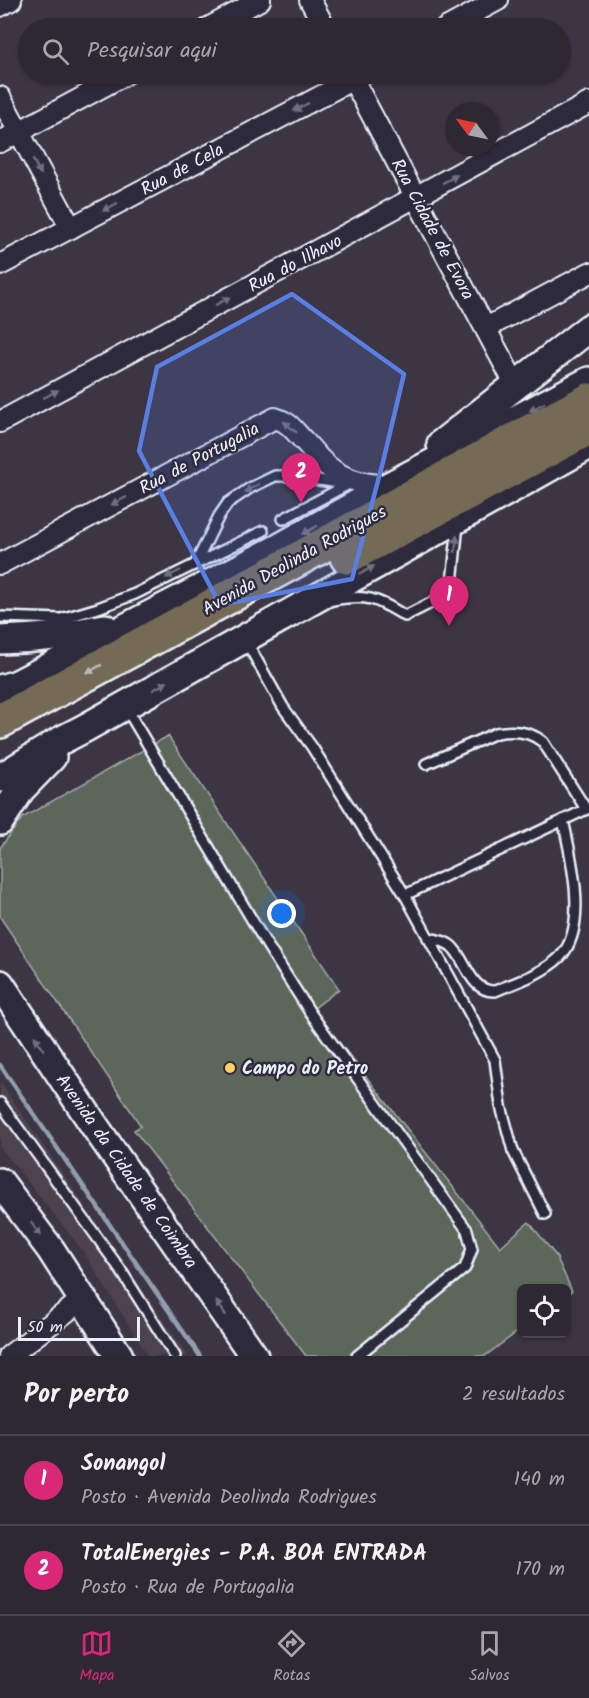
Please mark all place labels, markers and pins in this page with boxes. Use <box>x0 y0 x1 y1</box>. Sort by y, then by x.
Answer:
pin: 2 <box>282 454 320 503</box>
pin: 1 <box>430 576 468 626</box>
place label: Campo do Petro <box>242 1055 368 1084</box>
marker: Campo do Petro <box>223 1061 237 1075</box>

